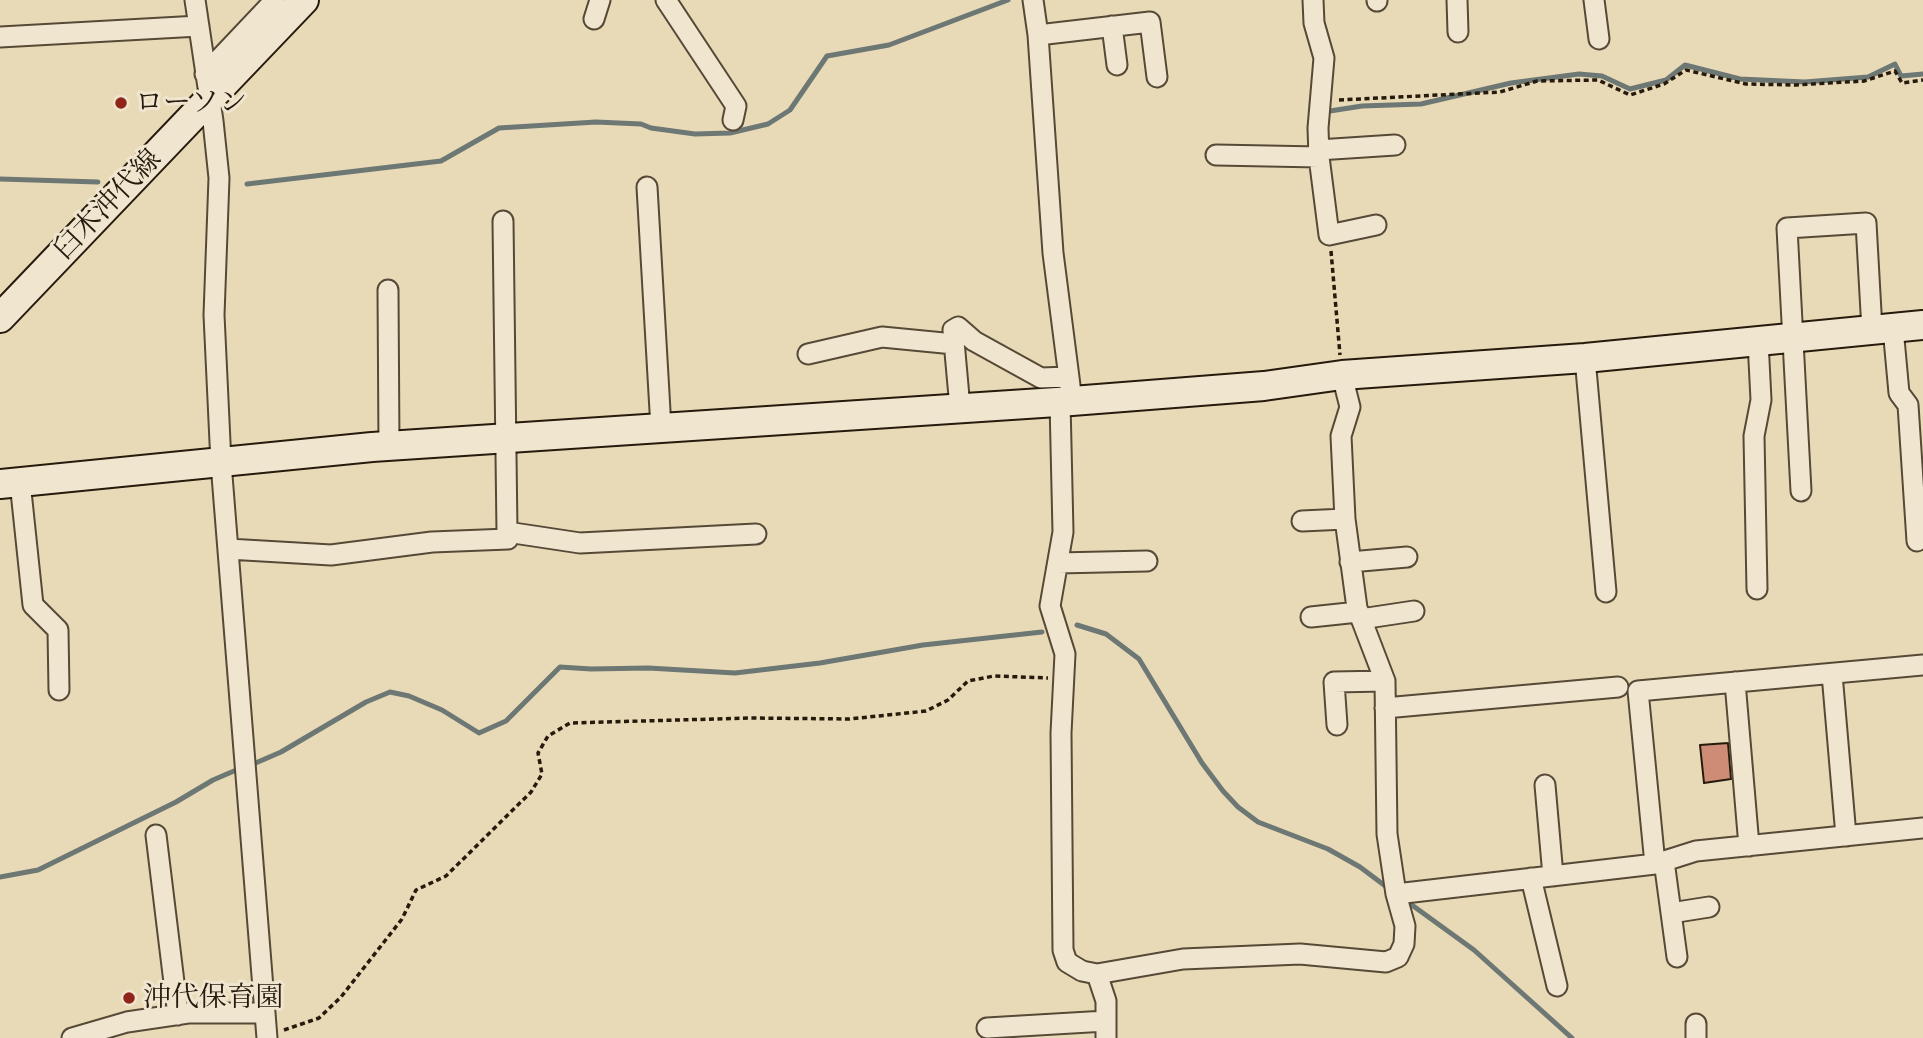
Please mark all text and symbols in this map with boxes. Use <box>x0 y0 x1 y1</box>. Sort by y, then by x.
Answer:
place label: ローソン <box>135 86 247 120</box>
marker: ローソン <box>113 95 129 111</box>
street label: 臼木沖代線 <box>47 143 169 267</box>
place label: 沖代保育園 <box>143 981 283 1015</box>
marker: 沖代保育園 <box>121 990 137 1006</box>

